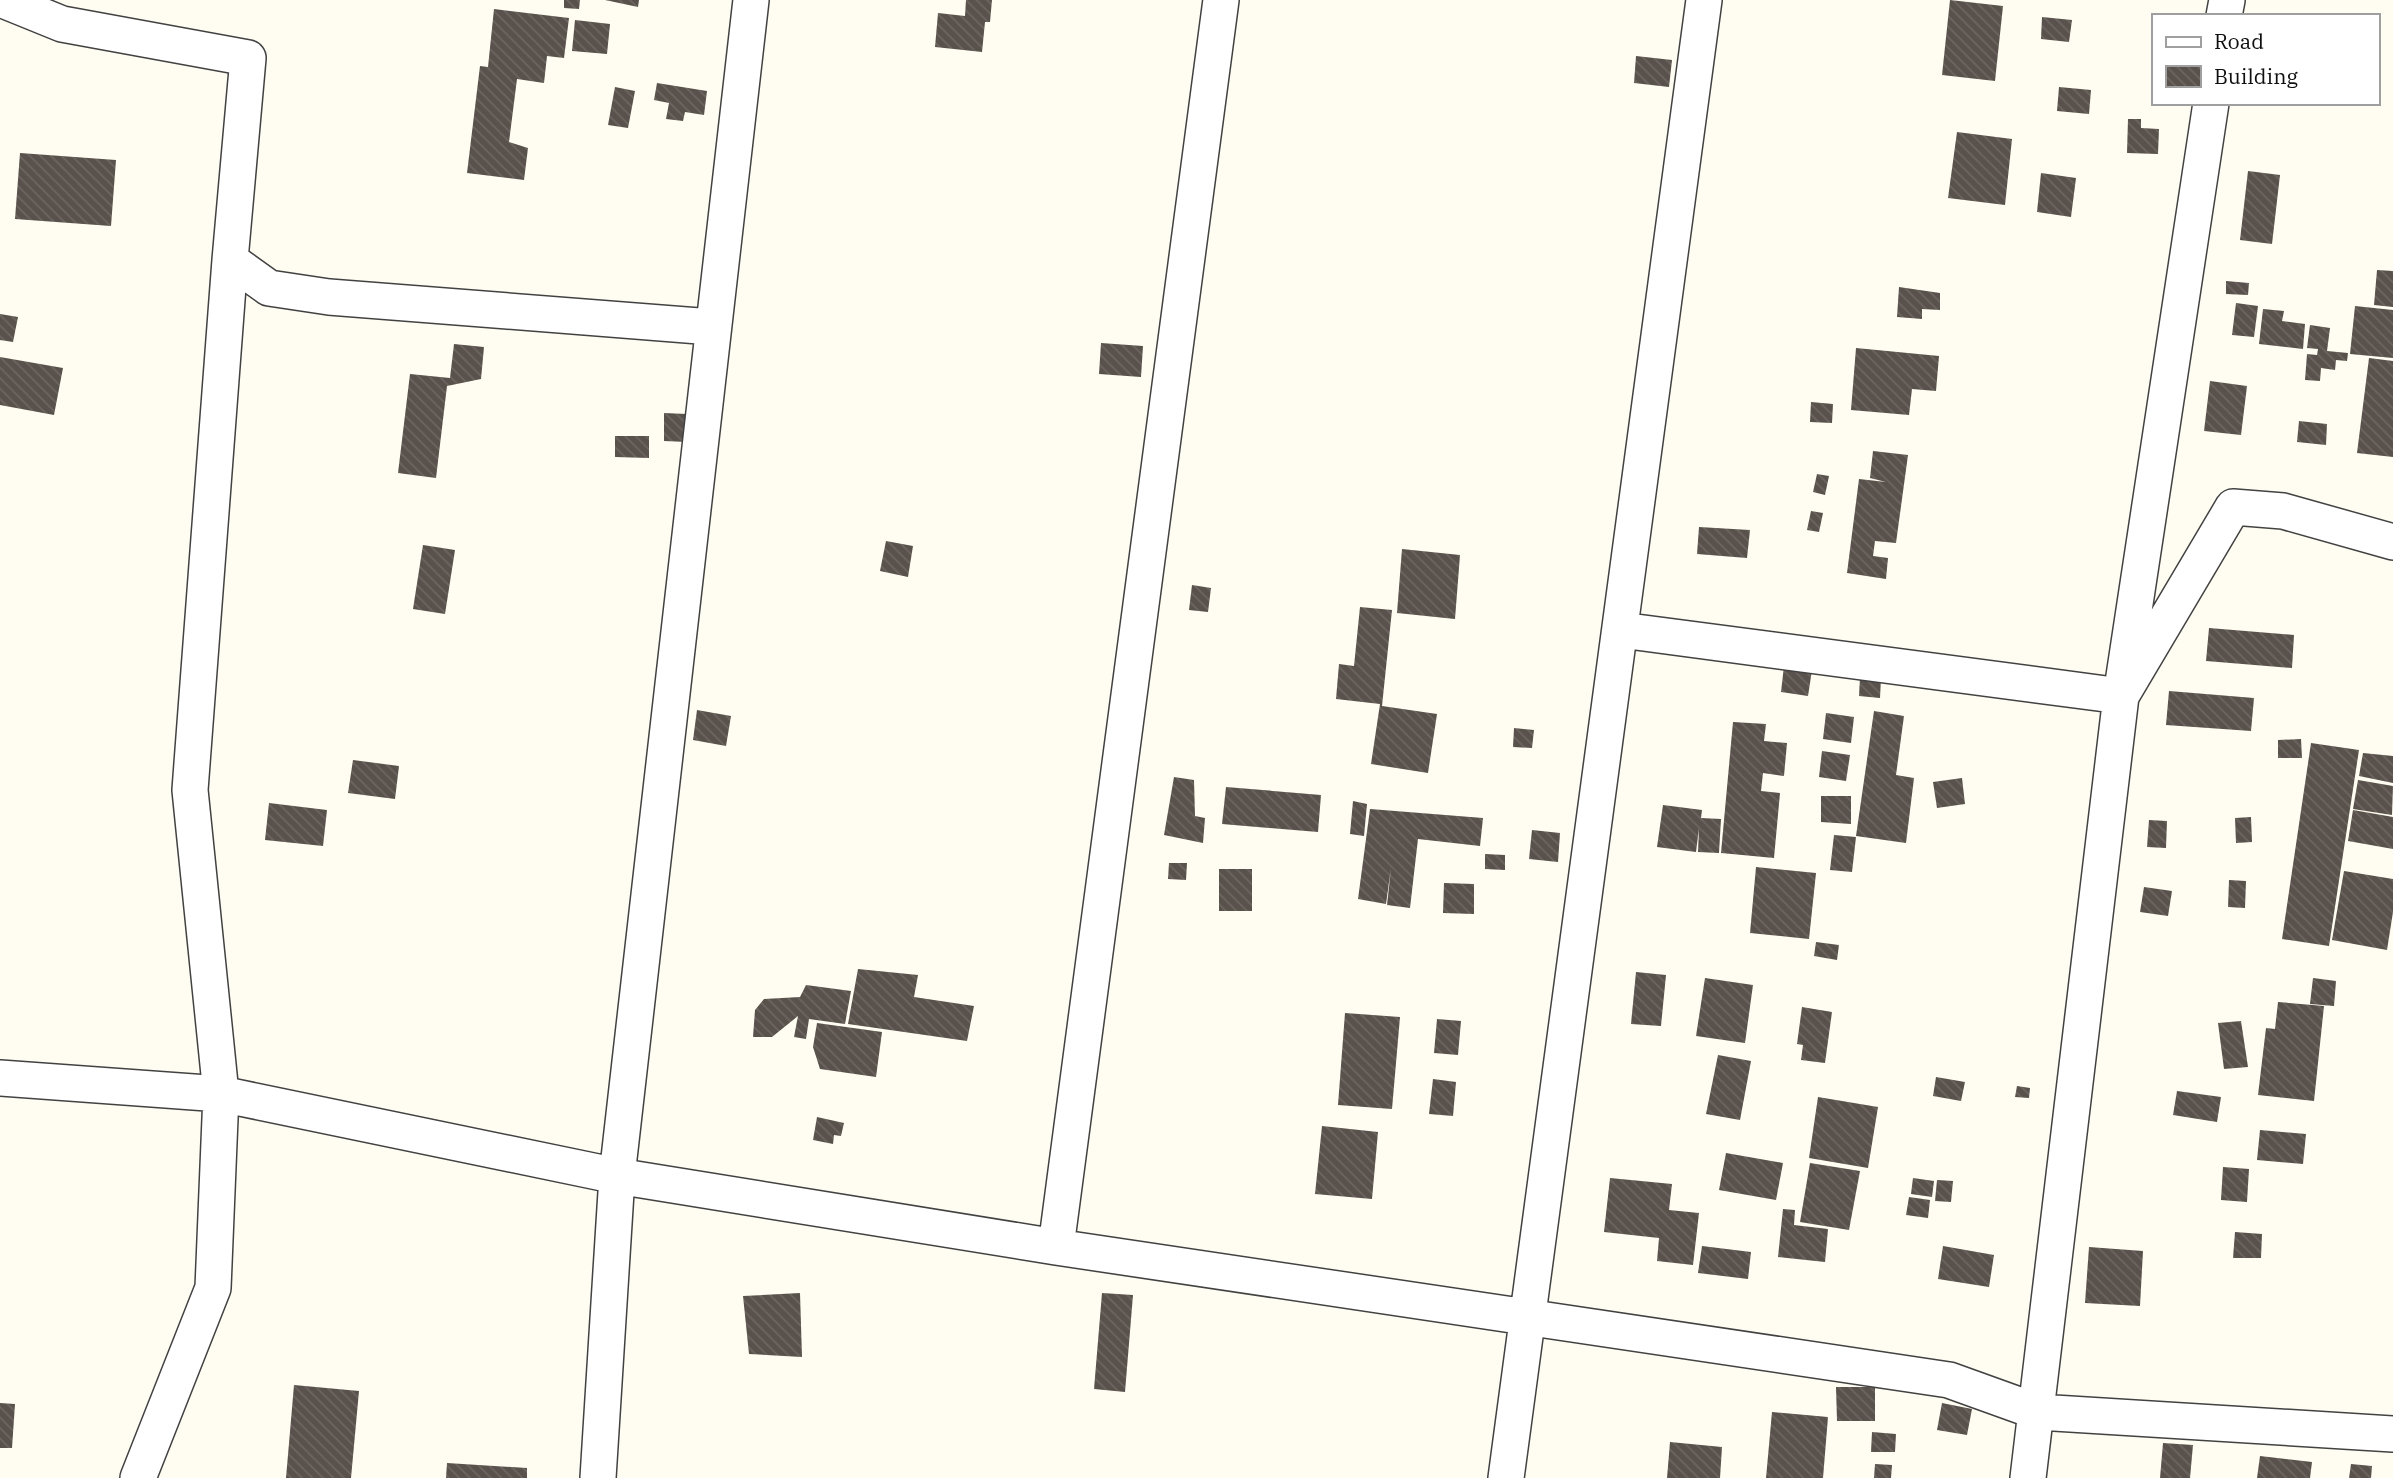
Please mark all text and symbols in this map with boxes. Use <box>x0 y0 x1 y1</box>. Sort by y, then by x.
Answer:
legend <box>2152 14 2379 105</box>
text: Road <box>2214 27 2264 55</box>
text: Building <box>2214 62 2299 90</box>

